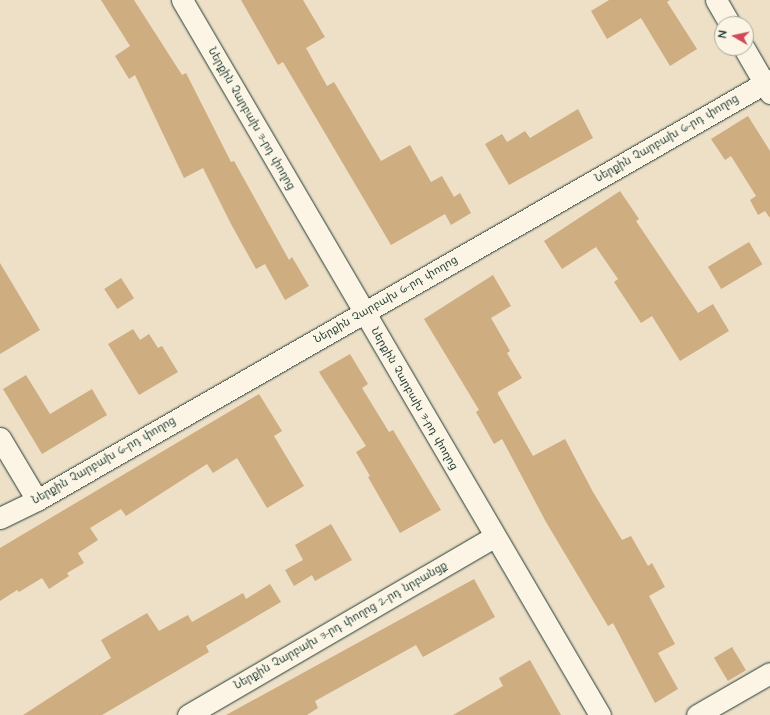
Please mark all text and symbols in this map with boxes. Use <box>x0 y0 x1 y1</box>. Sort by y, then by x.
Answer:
north arrow <box>714 16 754 56</box>
text: N <box>715 30 731 39</box>
street label: Ներքին Չարբախ 3-րդ փողոց <box>205 45 297 193</box>
street label: Ներքին Չարբախ 6-րդ փողոց <box>593 92 741 186</box>
street label: Ներքին Չարբախ 6-րդ փողոց <box>312 253 460 347</box>
street label: Ներքին Չարբախ 3-րդ փողոց <box>368 325 460 473</box>
street label: Ներքին Չարբախ 6-րդ փողոց <box>30 414 178 508</box>
street label: Ներքին Չարբախ 3-րդ փողոց 2-րդ նրբանցք <box>232 559 450 693</box>

